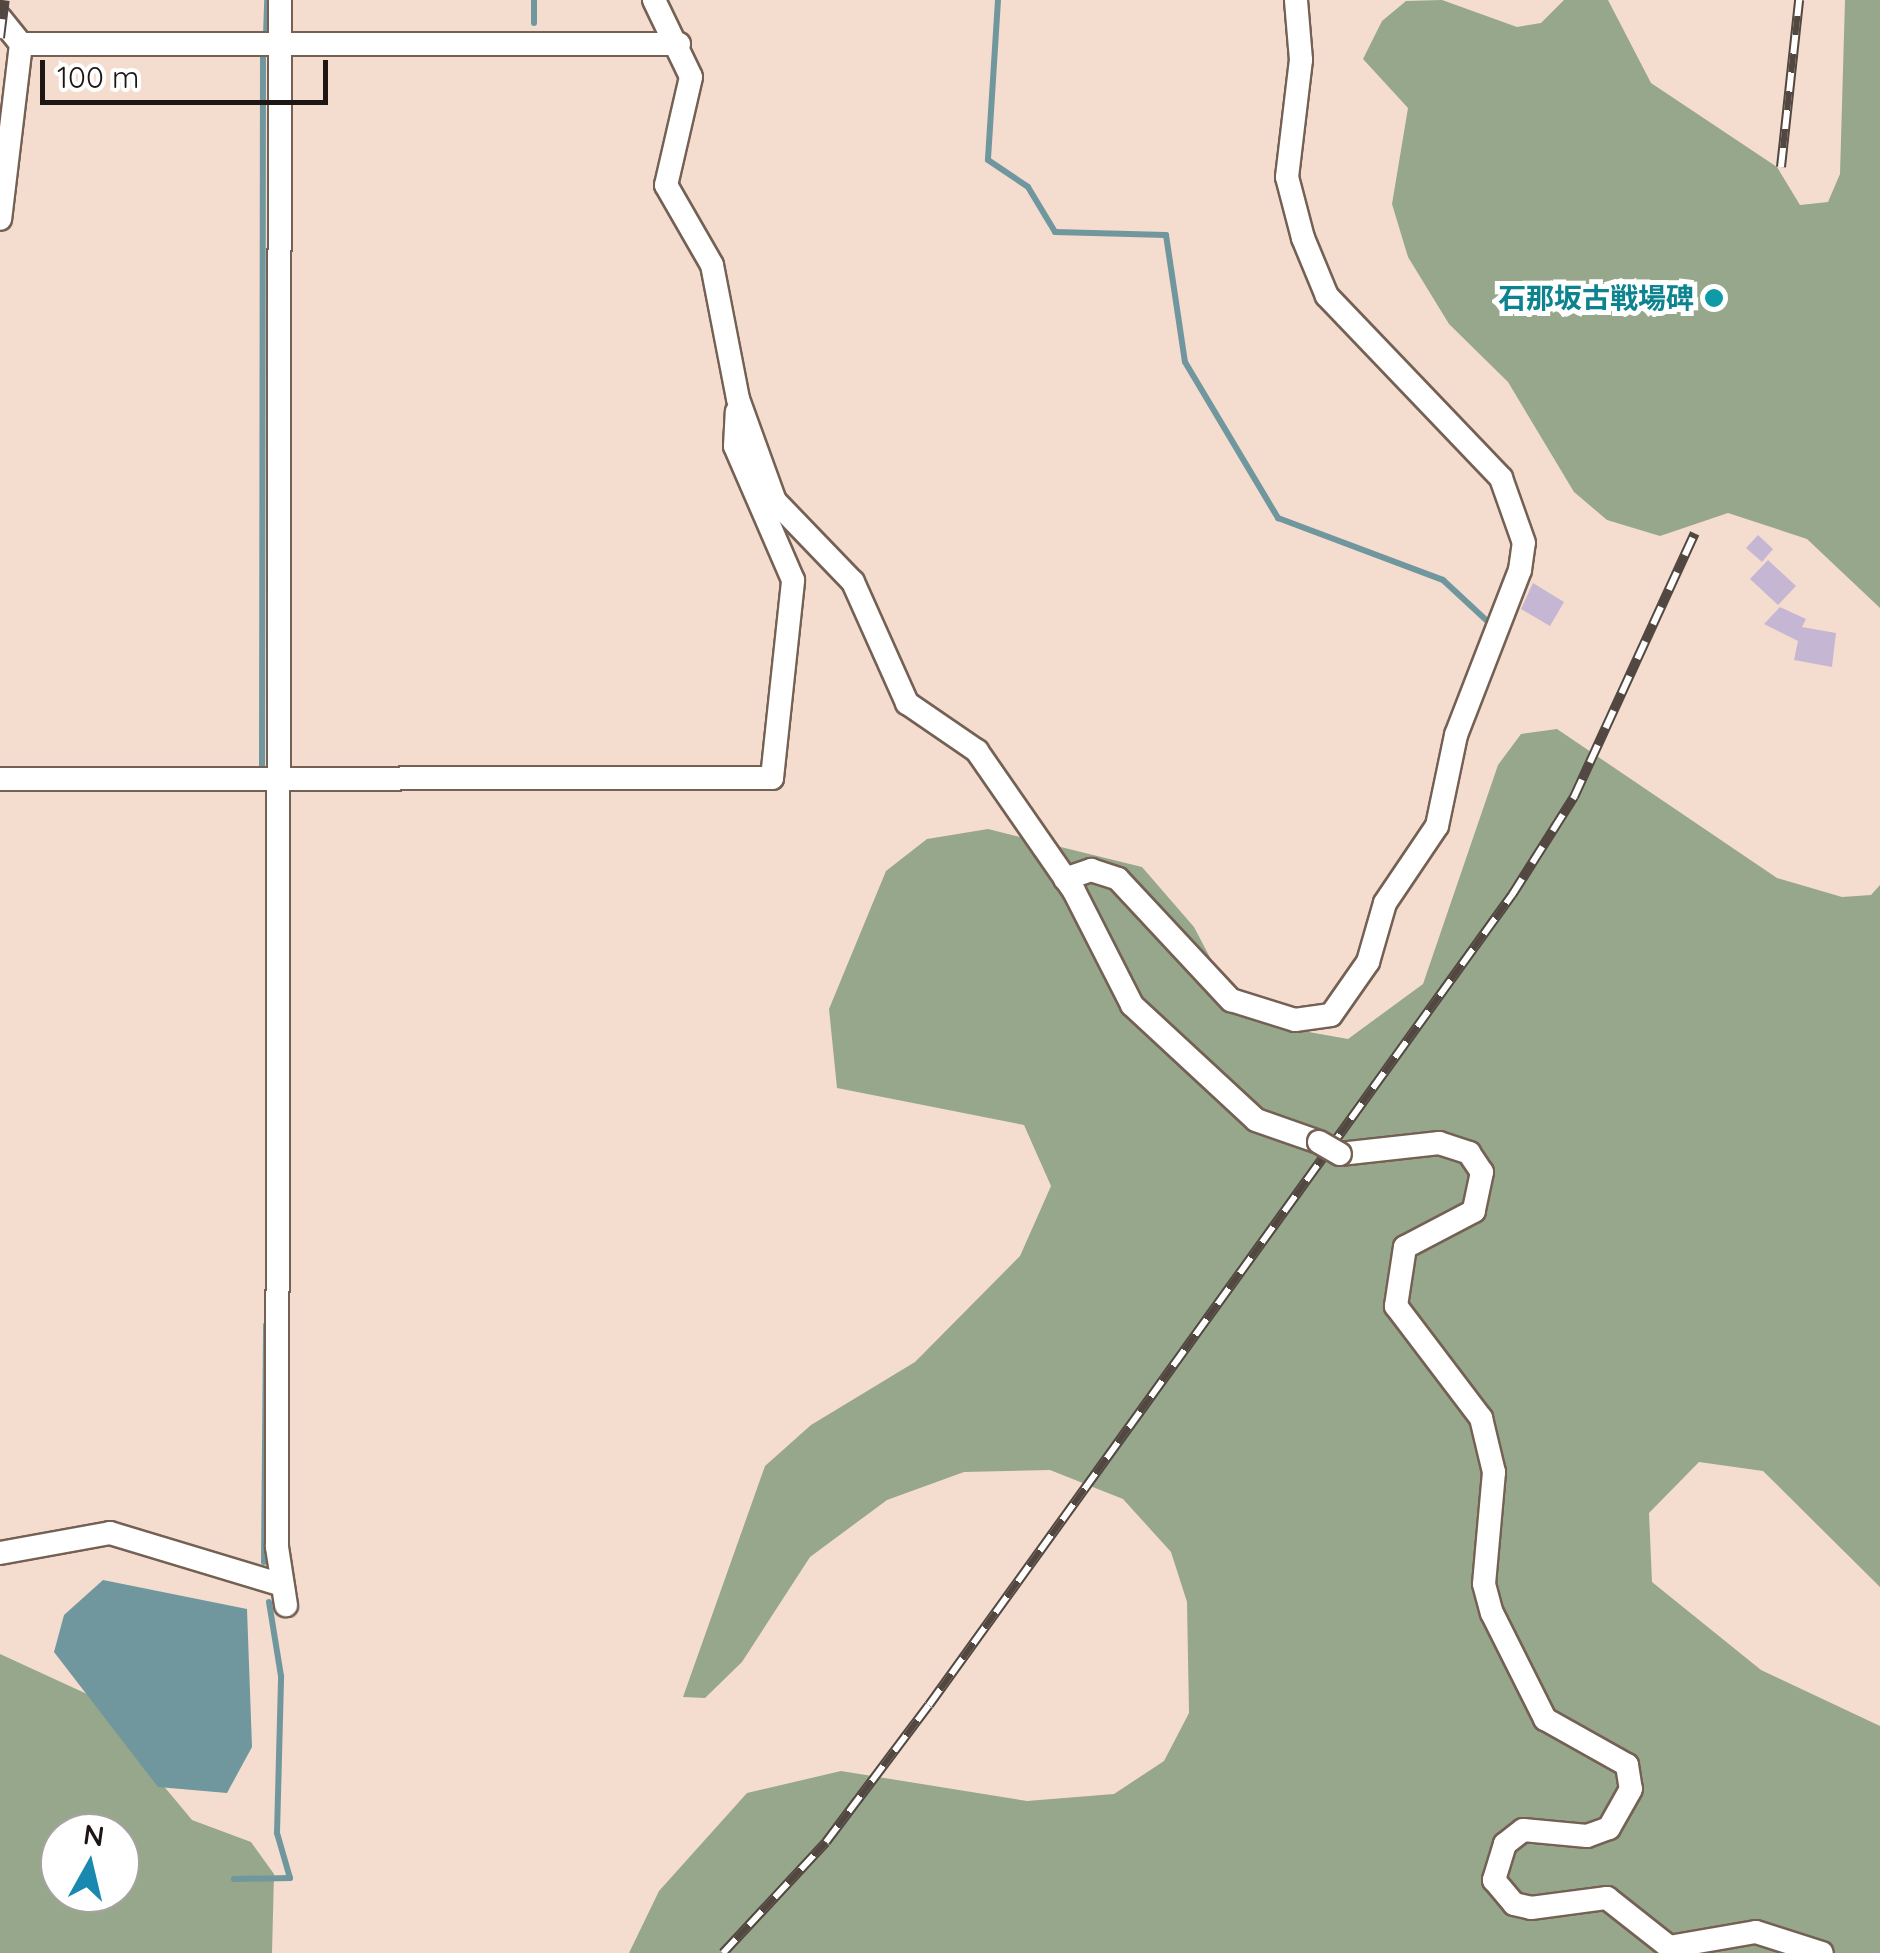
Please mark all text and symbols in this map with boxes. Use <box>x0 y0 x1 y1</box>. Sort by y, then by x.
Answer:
scale bar <box>45 40 332 102</box>
text: 100 m <box>57 58 139 96</box>
place label: 石那坂古戦場碑 <box>1498 281 1694 315</box>
marker: 石那坂古戦場碑 <box>1703 287 1725 309</box>
north arrow <box>40 1813 140 1913</box>
text: N <box>81 1816 107 1854</box>

